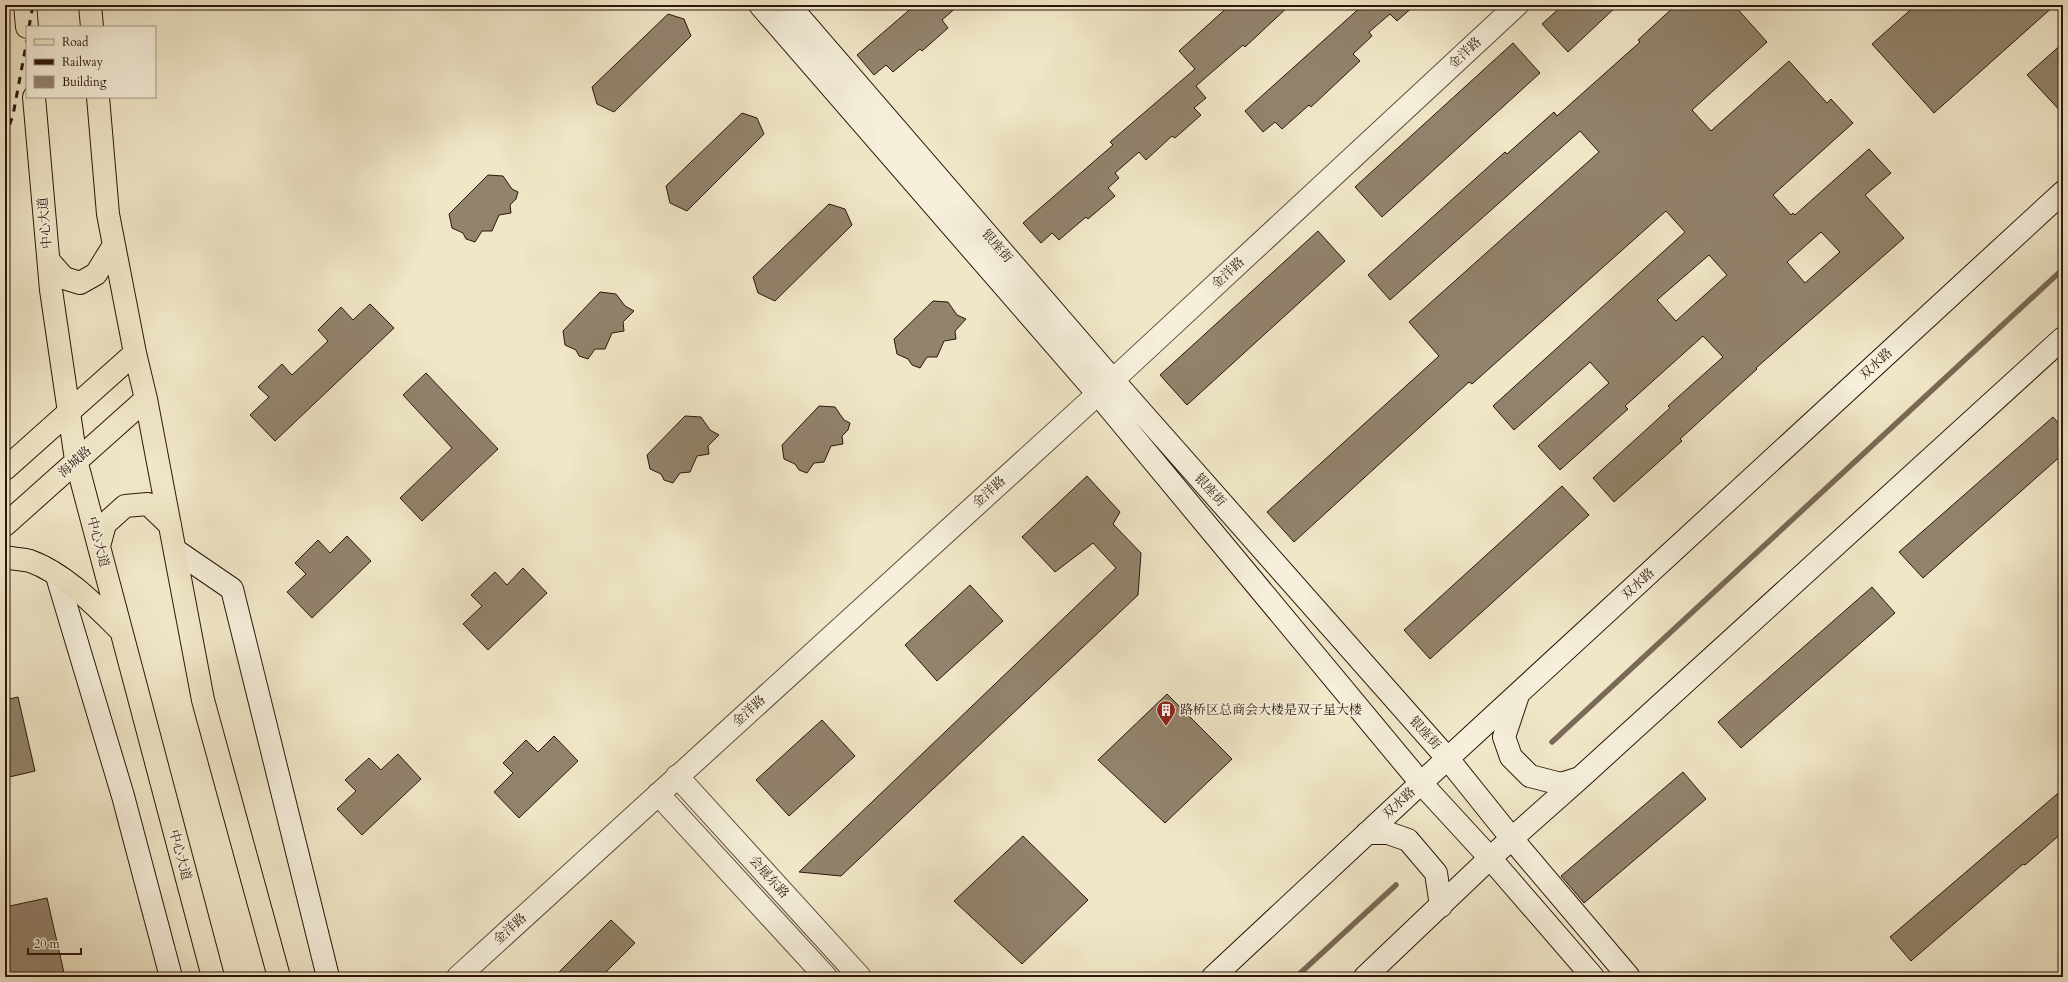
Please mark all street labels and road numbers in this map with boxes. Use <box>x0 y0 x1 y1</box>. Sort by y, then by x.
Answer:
street label: 金洋路 <box>1445 33 1485 73</box>
street label: 中心大道 <box>34 196 56 250</box>
street label: 银座街 <box>977 225 1017 267</box>
street label: 金洋路 <box>1208 253 1248 293</box>
street label: 双水路 <box>1856 344 1896 384</box>
street label: 海城路 <box>54 442 96 482</box>
street label: 银座街 <box>1190 469 1230 511</box>
street label: 金洋路 <box>968 472 1010 512</box>
street label: 中心大道 <box>83 515 113 569</box>
street label: 双水路 <box>1618 564 1658 604</box>
street label: 金洋路 <box>728 691 770 731</box>
street label: 银座街 <box>1405 712 1445 754</box>
street label: 双水路 <box>1379 783 1419 823</box>
street label: 中心大道 <box>165 828 195 882</box>
street label: 会展东路 <box>745 852 793 902</box>
street label: 金洋路 <box>489 909 531 949</box>

